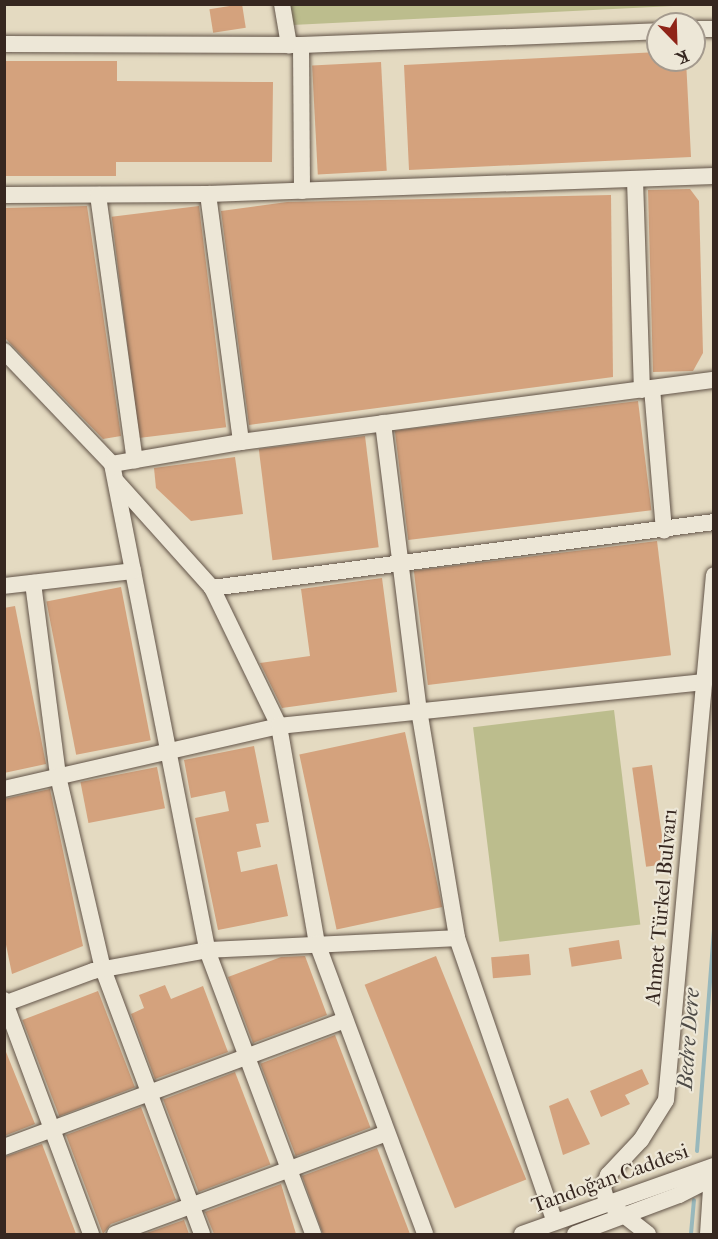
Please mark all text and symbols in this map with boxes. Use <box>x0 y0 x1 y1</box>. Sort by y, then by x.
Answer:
north arrow <box>646 12 706 72</box>
text: K <box>673 46 692 68</box>
street label: Ahmet Türkel Bulvarı <box>640 808 682 1006</box>
water label: Bedre Dere <box>672 987 706 1091</box>
street label: Tandoğan Caddesi <box>528 1138 692 1218</box>

